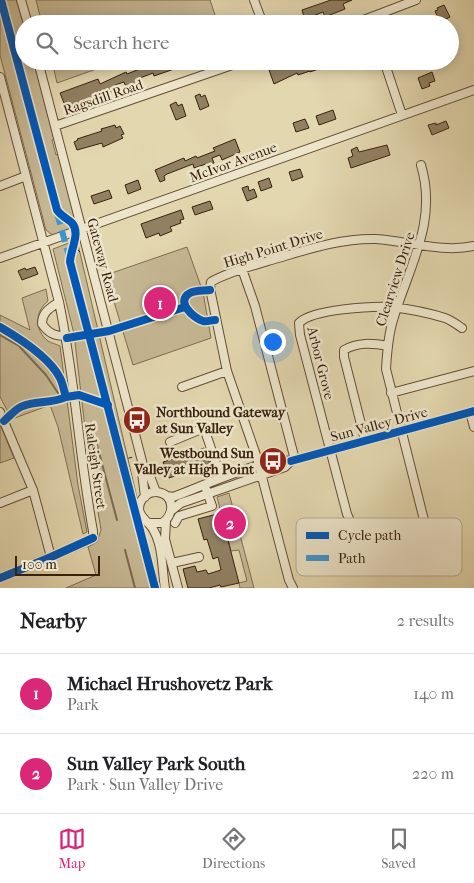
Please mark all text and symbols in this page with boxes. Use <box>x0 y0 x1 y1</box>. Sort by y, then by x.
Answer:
search box <box>15 15 459 70</box>
icon: search <box>33 29 61 57</box>
text: Search here <box>73 32 169 54</box>
street label: Ragsdill Road <box>61 76 146 119</box>
street label: McIvor Avenue <box>187 139 279 186</box>
street label: Gateway Road <box>83 216 122 304</box>
street label: High Point Drive <box>221 225 325 272</box>
street label: Clearview Drive <box>372 230 419 328</box>
pin: 1 <box>144 284 176 322</box>
street label: Arbor Grove <box>303 324 338 401</box>
your location <box>260 329 286 355</box>
street label: Sun Valley Drive <box>329 403 430 446</box>
place label: Northbound Gateway at Sun Valley <box>156 404 287 437</box>
bus stop icon: Northbound Gateway at Sun Valley <box>122 405 152 435</box>
street label: Raleigh Street <box>81 422 110 510</box>
place label: Westbound Sun Valley at High Point <box>133 445 255 478</box>
bus stop icon: Westbound Sun Valley at High Point <box>258 446 288 476</box>
pin: 2 <box>214 504 246 542</box>
legend <box>296 518 462 576</box>
text: Cycle path <box>338 527 402 544</box>
text: Path <box>338 550 366 567</box>
scale bar <box>15 553 100 576</box>
text: 100 m <box>22 556 57 573</box>
text: Nearby <box>20 609 86 633</box>
text: 2 results <box>397 611 454 630</box>
text: Michael Hrushovetz Park <box>67 673 273 695</box>
text: 1 <box>33 684 39 703</box>
text: 140 m <box>413 684 454 703</box>
text: Park <box>67 695 99 714</box>
text: Sun Valley Park South <box>67 753 246 775</box>
text: 2 <box>32 764 40 783</box>
text: 220 m <box>412 764 454 783</box>
text: Park · Sun Valley Drive <box>67 775 223 794</box>
tab: Map <box>58 825 86 872</box>
tab: Directions <box>202 825 265 872</box>
tab: Saved <box>381 825 416 872</box>

